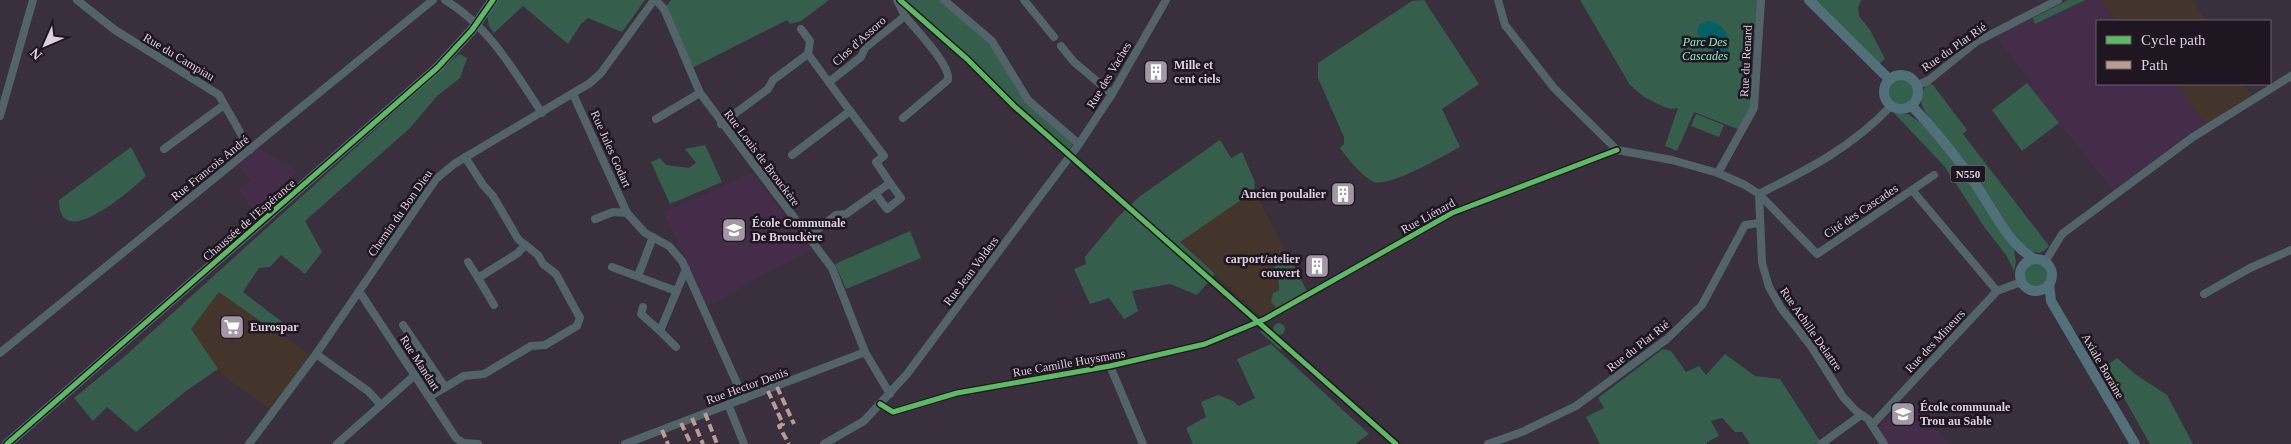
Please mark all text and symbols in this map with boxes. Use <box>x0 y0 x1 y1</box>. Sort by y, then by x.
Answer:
street label: Clos d'Assoro <box>829 13 889 69</box>
north arrow <box>20 20 70 70</box>
street label: Rue du Plat Rié <box>1919 20 1989 74</box>
legend <box>2096 20 2271 85</box>
street label: Rue du Renard <box>1737 25 1755 97</box>
street label: Rue du Campiau <box>141 30 217 84</box>
text: Cycle path <box>2141 32 2206 48</box>
park label: Parc Des Cascades <box>1682 35 1728 63</box>
street label: Rue des Vaches <box>1084 39 1135 111</box>
text: N <box>27 45 45 63</box>
text: Path <box>2141 57 2168 73</box>
place label: Mille et cent ciels <box>1174 58 1221 86</box>
building icon: Mille et cent ciels <box>1143 59 1169 85</box>
street label: Rue Louis de Brouckère <box>721 107 803 209</box>
street label: Rue Jules Godart <box>588 108 634 190</box>
street label: Rue Francois André <box>168 132 252 204</box>
road number: N550 <box>1950 165 1986 182</box>
street label: Chemin du Bon Dieu <box>365 167 435 259</box>
street label: Chaussée de l'Espérance <box>200 176 298 264</box>
building icon: Ancien poulalier <box>1330 181 1356 207</box>
street label: Cité des Cascades <box>1821 181 1901 241</box>
place label: Ancien poulalier <box>1241 187 1327 201</box>
street label: Rue Liénard <box>1399 195 1457 237</box>
place label: École Communale De Brouckère <box>752 216 846 244</box>
school or university icon: École Communale De Brouckère <box>721 217 747 243</box>
street label: Rue Jean Volders <box>940 233 1002 308</box>
place label: carport/atelier couvert <box>1225 252 1301 280</box>
building icon: carport/atelier couvert <box>1304 253 1330 279</box>
street label: Rue Achille Delattre <box>1777 285 1845 373</box>
street label: Rue des Mineurs <box>1902 306 1968 376</box>
supermarket icon: Eurospar <box>219 314 245 340</box>
street label: Rue du Plat Rié <box>1604 317 1672 375</box>
place label: Eurospar <box>250 320 299 334</box>
street label: Axiale Boraine <box>2079 331 2127 401</box>
street label: Rue Mandart <box>397 333 443 394</box>
street label: Rue Camille Huysmans <box>1012 346 1127 380</box>
street label: Rue Hector Denis <box>704 365 790 407</box>
place label: École communale Trou au Sable <box>1920 400 2011 428</box>
school or university icon: École communale Trou au Sable <box>1890 401 1916 427</box>

